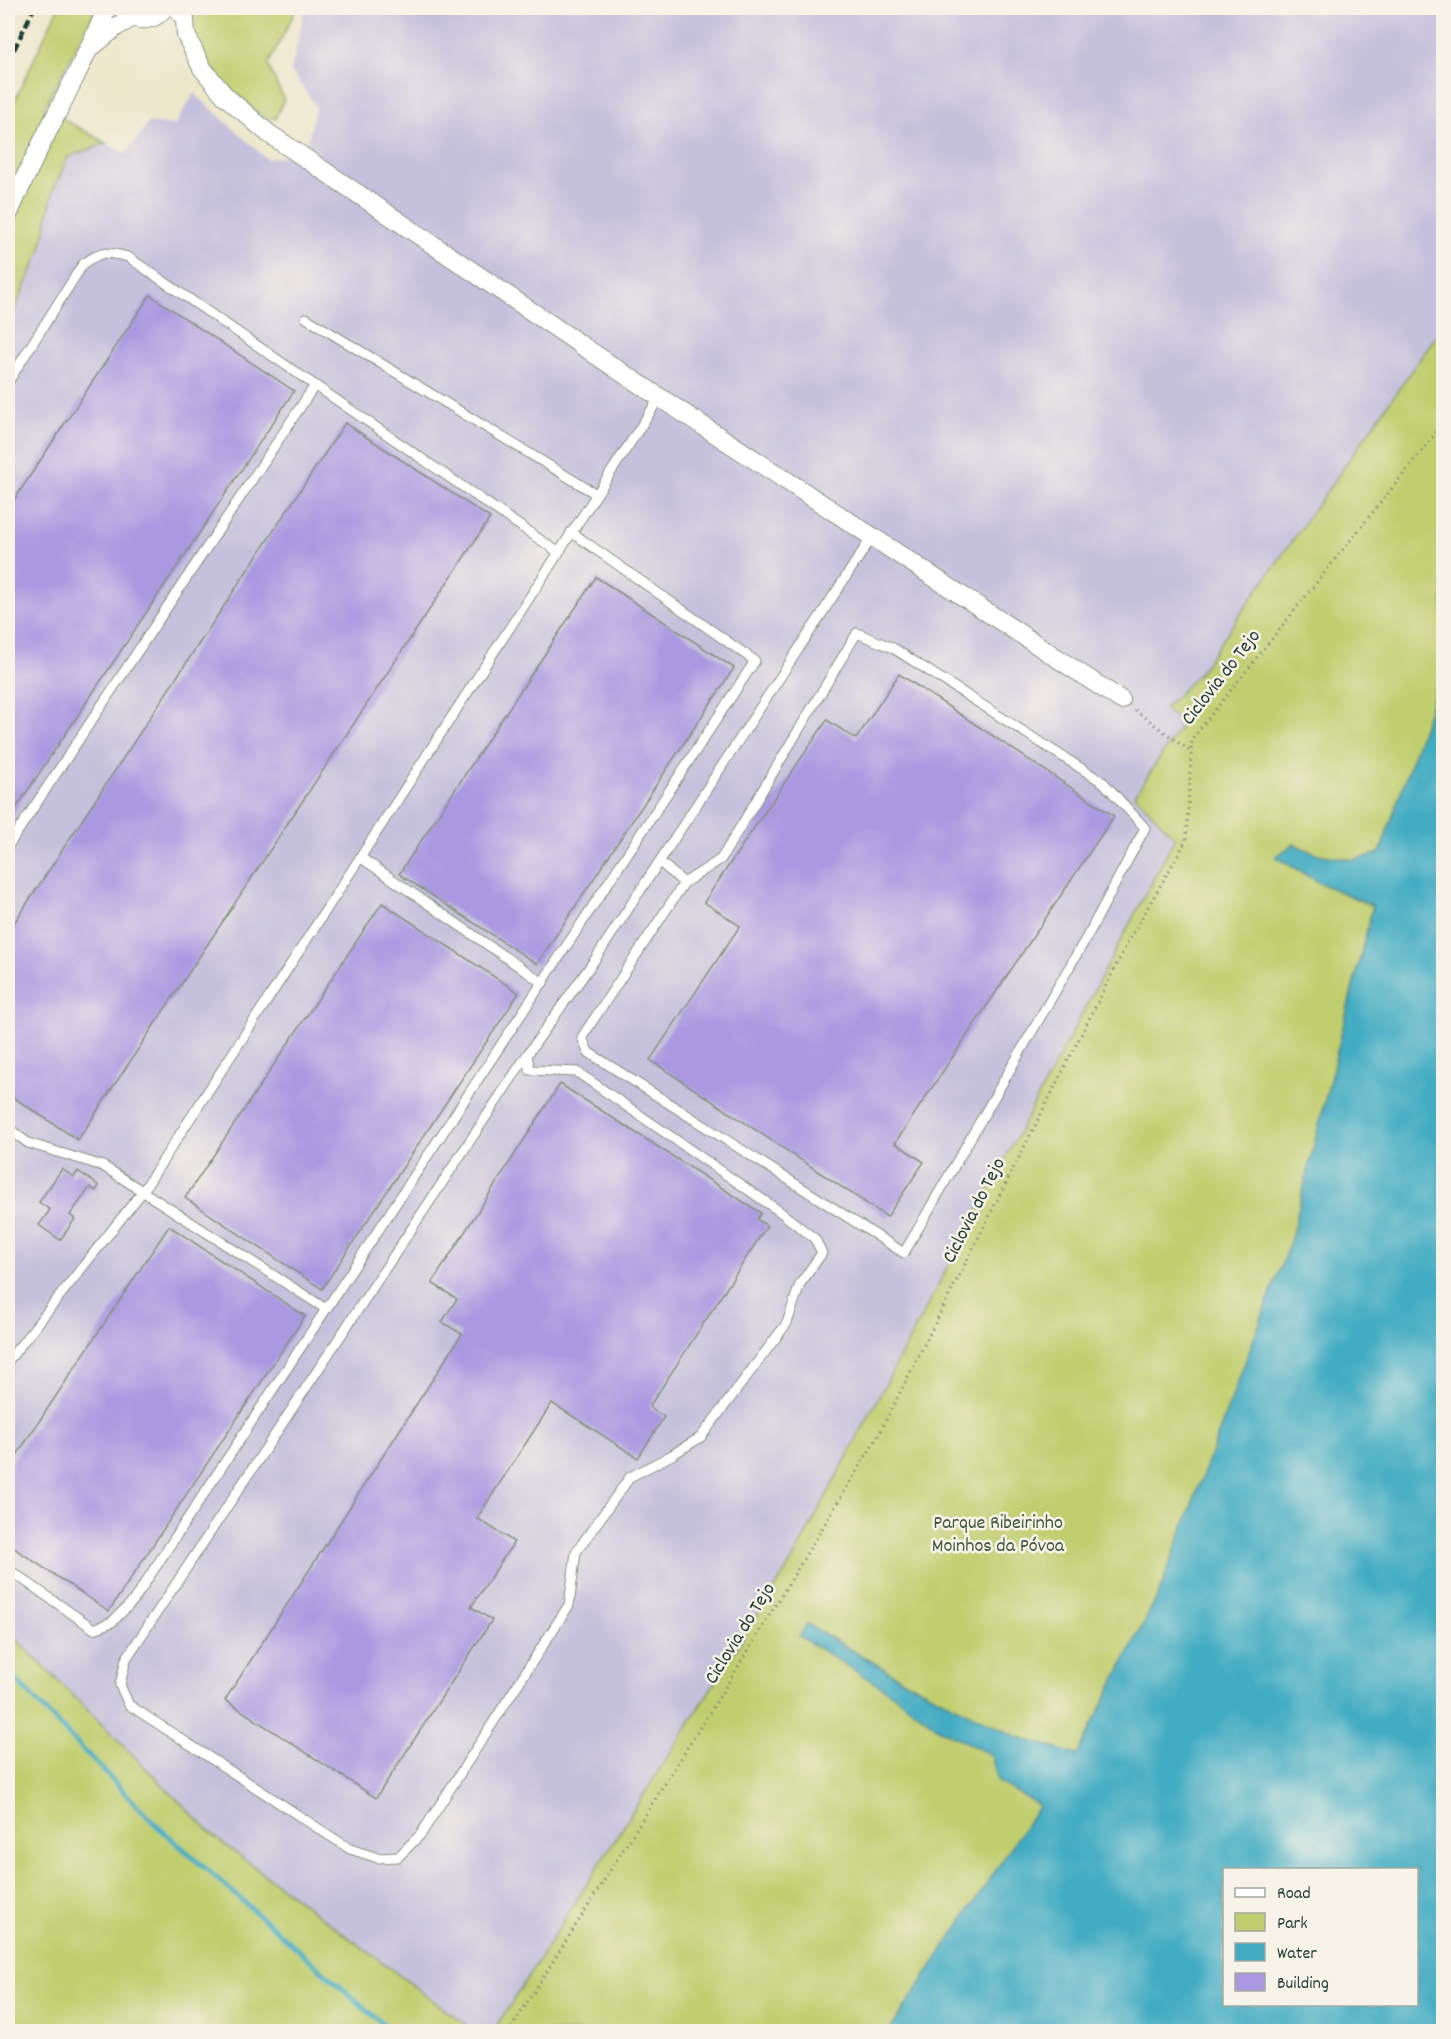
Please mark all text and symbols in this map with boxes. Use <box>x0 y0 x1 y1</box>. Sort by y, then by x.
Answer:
street label: Ciclovia do Tejo <box>1176 624 1268 732</box>
street label: Ciclovia do Tejo <box>936 1153 1014 1269</box>
park label: Parque Ribeirinho Moinhos da Póvoa <box>932 1510 1065 1561</box>
street label: Ciclovia do Tejo <box>699 1578 783 1690</box>
legend <box>1223 1868 1418 2006</box>
text: Road <box>1277 1882 1311 1907</box>
text: Park <box>1277 1912 1308 1937</box>
text: Water <box>1277 1942 1317 1967</box>
text: Building <box>1277 1972 1329 1997</box>

